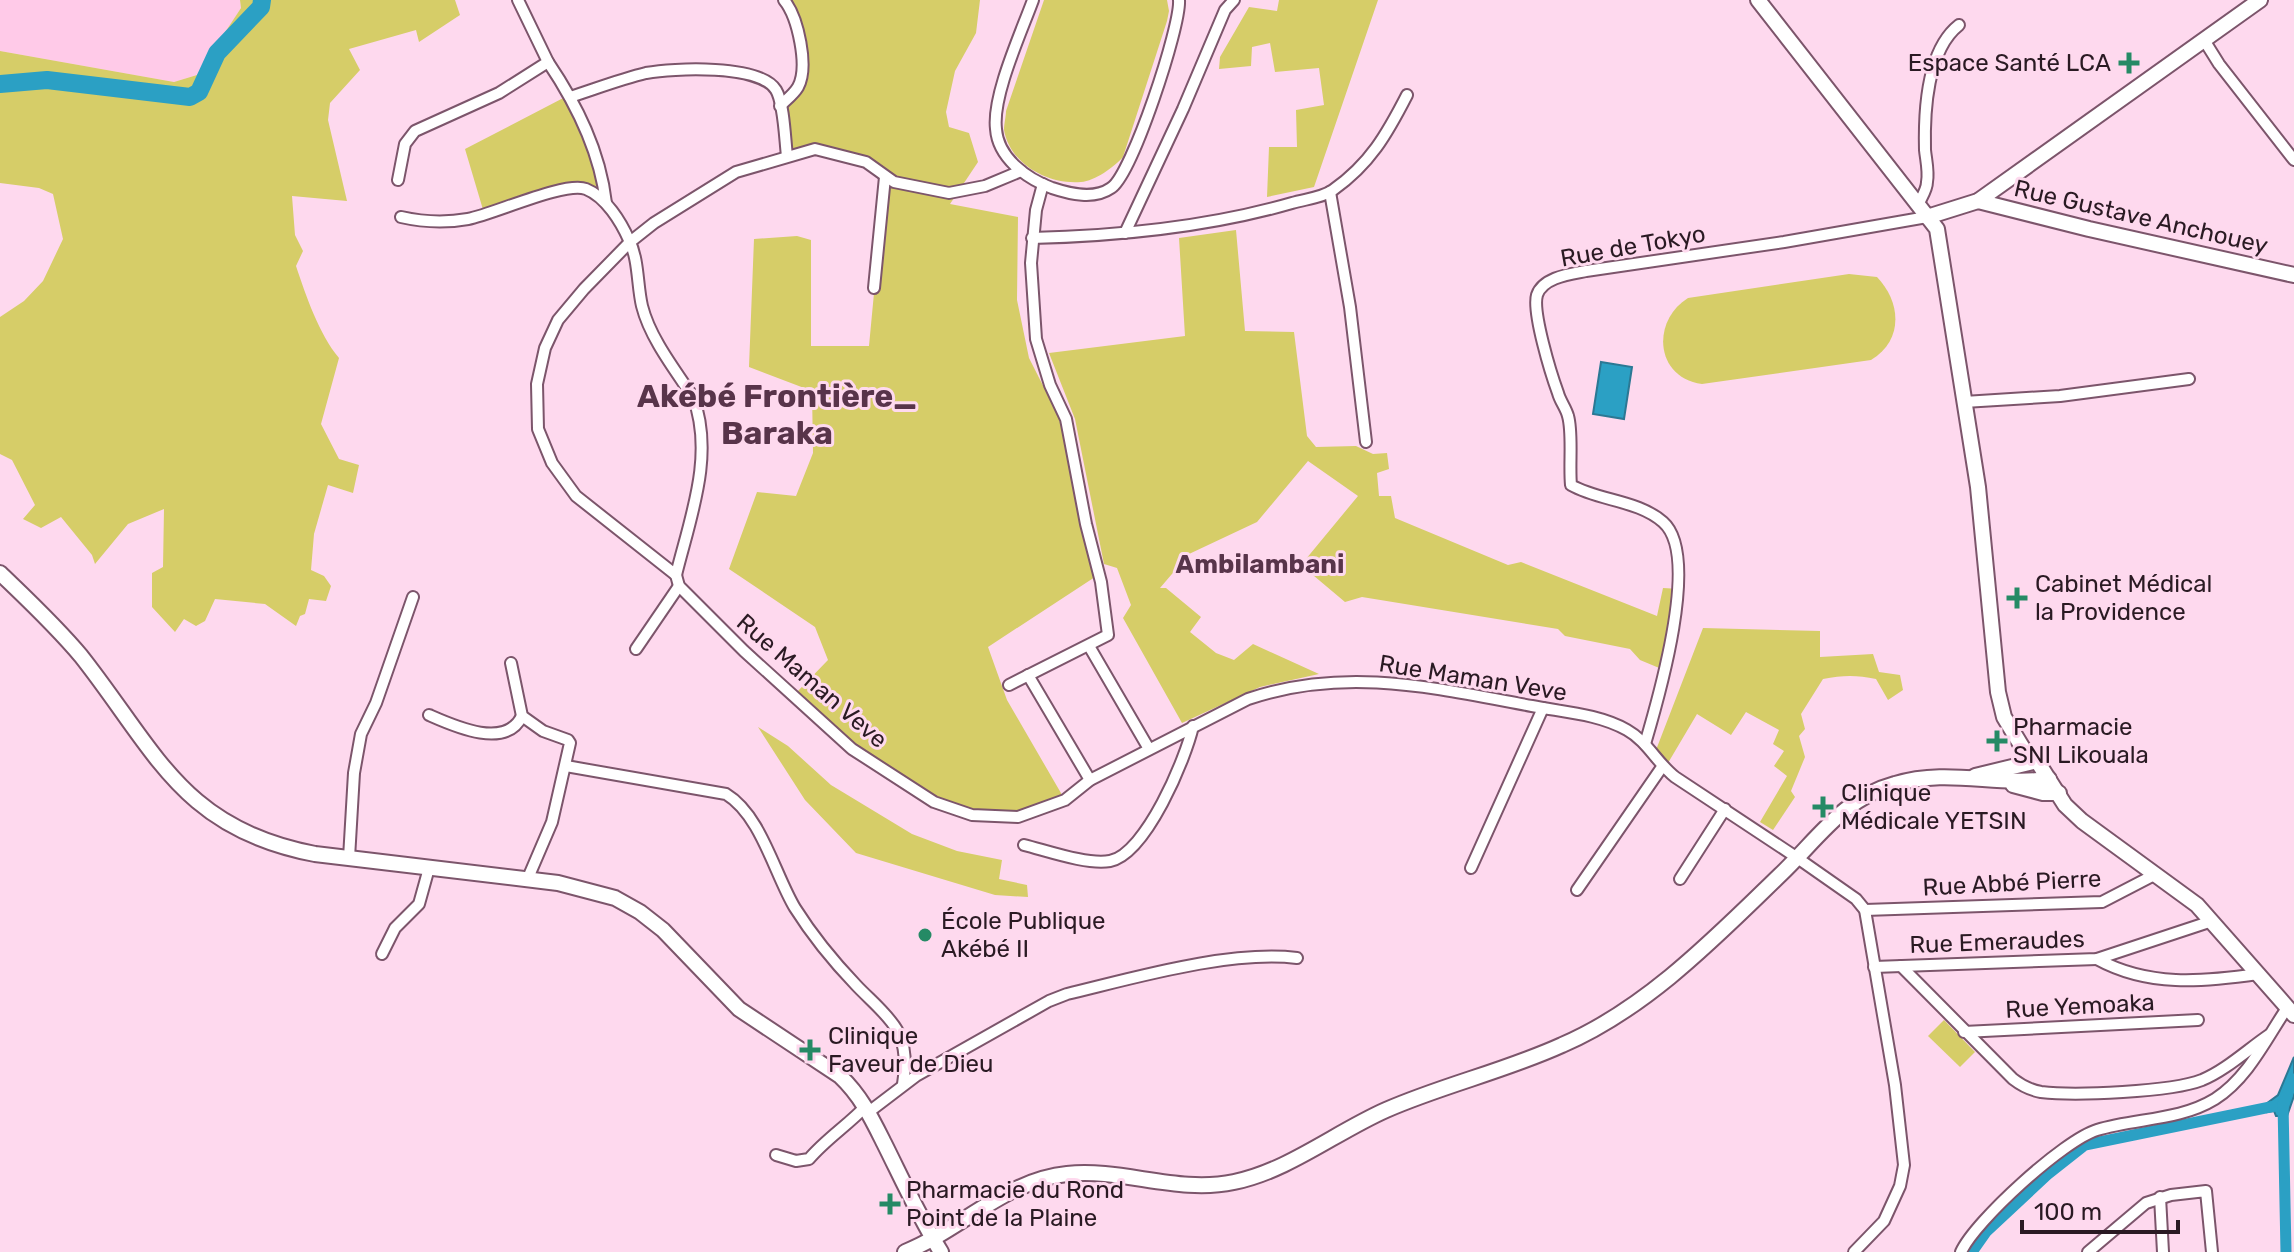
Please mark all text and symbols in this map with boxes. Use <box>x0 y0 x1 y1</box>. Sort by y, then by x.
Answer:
place label: Espace Santé LCA <box>1908 49 2111 77</box>
marker: Espace Santé LCA <box>2118 52 2140 74</box>
street label: Rue Gustave Anchouey <box>2011 174 2271 260</box>
street label: Rue de Tokyo <box>1558 219 1708 273</box>
district label: Akébé Frontière_ Baraka <box>637 377 917 452</box>
district label: Ambilambani <box>1176 549 1344 580</box>
place label: Cabinet Médical la Providence <box>2035 570 2212 626</box>
marker: Cabinet Médical la Providence <box>2006 587 2028 609</box>
street label: Rue Maman Veve <box>731 608 893 754</box>
street label: Rue Maman Veve <box>1377 649 1569 707</box>
place label: Pharmacie SNI Likouala <box>2013 713 2149 769</box>
marker: Pharmacie SNI Likouala <box>1988 732 2006 750</box>
place label: Clinique Médicale YETSIN <box>1841 779 2027 835</box>
marker: Clinique Médicale YETSIN <box>1812 796 1834 818</box>
street label: Rue Abbé Pierre <box>1922 864 2102 902</box>
place label: École Publique Akébé II <box>941 907 1106 963</box>
street label: Rue Emeraudes <box>1909 925 2085 959</box>
marker: École Publique Akébé II <box>916 926 934 944</box>
street label: Rue Yemoaka <box>2005 988 2155 1024</box>
place label: Clinique Faveur de Dieu <box>828 1022 993 1078</box>
marker: Clinique Faveur de Dieu <box>799 1039 821 1061</box>
place label: Pharmacie du Rond Point de la Plaine <box>906 1176 1124 1232</box>
scale bar <box>2022 1184 2178 1234</box>
marker: Pharmacie du Rond Point de la Plaine <box>881 1195 899 1213</box>
text: 100 m <box>2034 1198 2102 1226</box>

